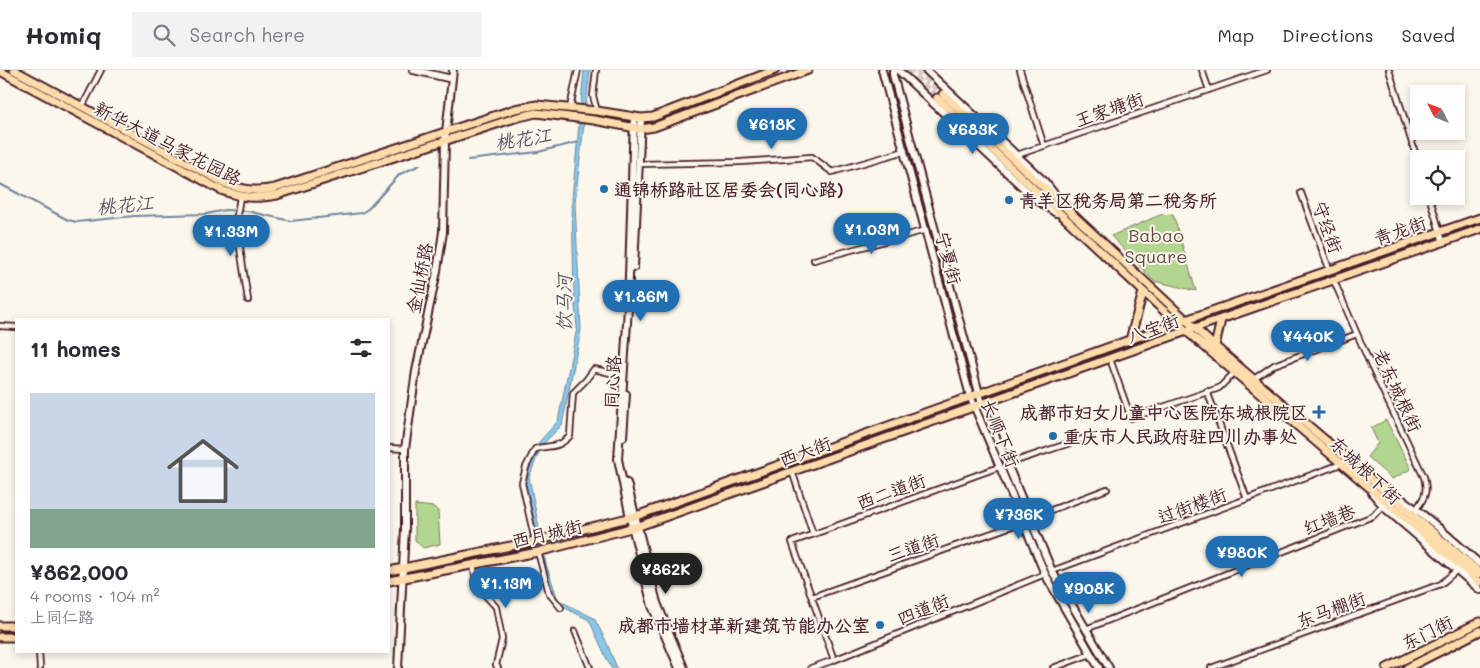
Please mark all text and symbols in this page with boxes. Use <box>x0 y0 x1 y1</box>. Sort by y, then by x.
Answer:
search box <box>132 12 482 57</box>
text: Homiq <box>25 19 102 50</box>
icon: search <box>150 21 178 49</box>
text: Search here <box>190 22 305 47</box>
text: Map <box>1217 23 1254 47</box>
text: Directions <box>1282 23 1374 47</box>
text: Saved <box>1402 23 1455 47</box>
north arrow <box>1410 85 1465 140</box>
map controls <box>1410 85 1465 205</box>
street label: 王家塘街 <box>1071 86 1147 132</box>
street label: 新华大道马家花园路 <box>90 96 246 190</box>
pin: ¥618K <box>737 108 807 150</box>
pin: ¥683K <box>938 112 1008 155</box>
text: ¥618K <box>748 113 796 134</box>
text: ¥683K <box>948 118 998 139</box>
water label: 桃花江 <box>493 121 554 155</box>
button: locate <box>1410 150 1465 205</box>
place label: 通锦桥路社区居委会(同心路) <box>614 177 844 201</box>
marker: 通锦桥路社区居委会(同心路) <box>598 183 610 195</box>
place label: 青羊区税务局第二税务所 <box>1019 188 1217 212</box>
water label: 桃花江 <box>96 189 155 219</box>
marker: 青羊区税务局第二税务所 <box>1003 194 1015 206</box>
street label: 守经街 <box>1307 198 1349 256</box>
street label: 青龙街 <box>1371 210 1429 250</box>
pin: ¥1.03M <box>831 212 913 255</box>
pin: ¥1.33M <box>190 214 272 257</box>
text: ¥1.03M <box>844 218 900 239</box>
text: ¥1.33M <box>204 220 258 241</box>
park label: Babao Square <box>1125 223 1187 268</box>
street label: 宁夏街 <box>930 229 968 287</box>
street label: 金仙桥路 <box>400 240 438 316</box>
water label: 饮马河 <box>551 272 576 332</box>
pin: ¥1.86M <box>600 280 682 322</box>
text: ¥1.86M <box>613 285 669 306</box>
street label: 八宝街 <box>1124 307 1182 349</box>
pin: ¥440K <box>1273 320 1343 362</box>
text: ¥440K <box>1282 325 1334 346</box>
icon: filters <box>347 334 375 362</box>
text: 11 homes <box>30 335 121 362</box>
street label: 老东城根街 <box>1368 344 1428 436</box>
street label: 同心路 <box>599 354 625 410</box>
street label: 长顺下街 <box>976 395 1026 471</box>
place label: 成都市妇女儿童中心医院东城根院区 <box>1020 400 1308 424</box>
marker: 成都市妇女儿童中心医院东城根院区 <box>1312 405 1326 419</box>
place label: 重庆市人民政府驻四川办事处 <box>1063 424 1297 448</box>
icon: home <box>158 426 248 516</box>
street label: 西大街 <box>776 430 834 472</box>
marker: 重庆市人民政府驻四川办事处 <box>1047 430 1059 442</box>
street label: 东城根下街 <box>1325 431 1407 509</box>
street label: 西二道街 <box>853 467 929 515</box>
street label: 过街楼街 <box>1154 481 1230 529</box>
pin: ¥736K <box>984 498 1054 540</box>
street label: 红墙巷 <box>1299 498 1359 540</box>
text: ¥736K <box>994 503 1044 524</box>
street label: 西月城街 <box>509 513 585 553</box>
street label: 三道街 <box>884 527 942 567</box>
pin: ¥980K <box>1207 536 1277 578</box>
text: ¥980K <box>1217 541 1267 562</box>
pin: ¥862K <box>631 552 701 595</box>
text: ¥862,000 <box>30 558 128 585</box>
text: ¥862K <box>641 558 691 579</box>
pin: ¥1.13M <box>465 566 547 609</box>
text: ¥1.13M <box>480 572 532 593</box>
pin: ¥908K <box>1054 572 1124 614</box>
text: ¥908K <box>1064 577 1114 598</box>
text: 4 rooms · 104 m² <box>30 585 160 606</box>
street label: 东马棚街 <box>1293 585 1369 633</box>
street label: 四道街 <box>893 588 953 630</box>
text: 上同仁路 <box>30 606 94 627</box>
street label: 东门街 <box>1397 609 1457 655</box>
place label: 成都市墙材革新建筑节能办公室 <box>618 613 870 637</box>
marker: 成都市墙材革新建筑节能办公室 <box>874 619 886 631</box>

